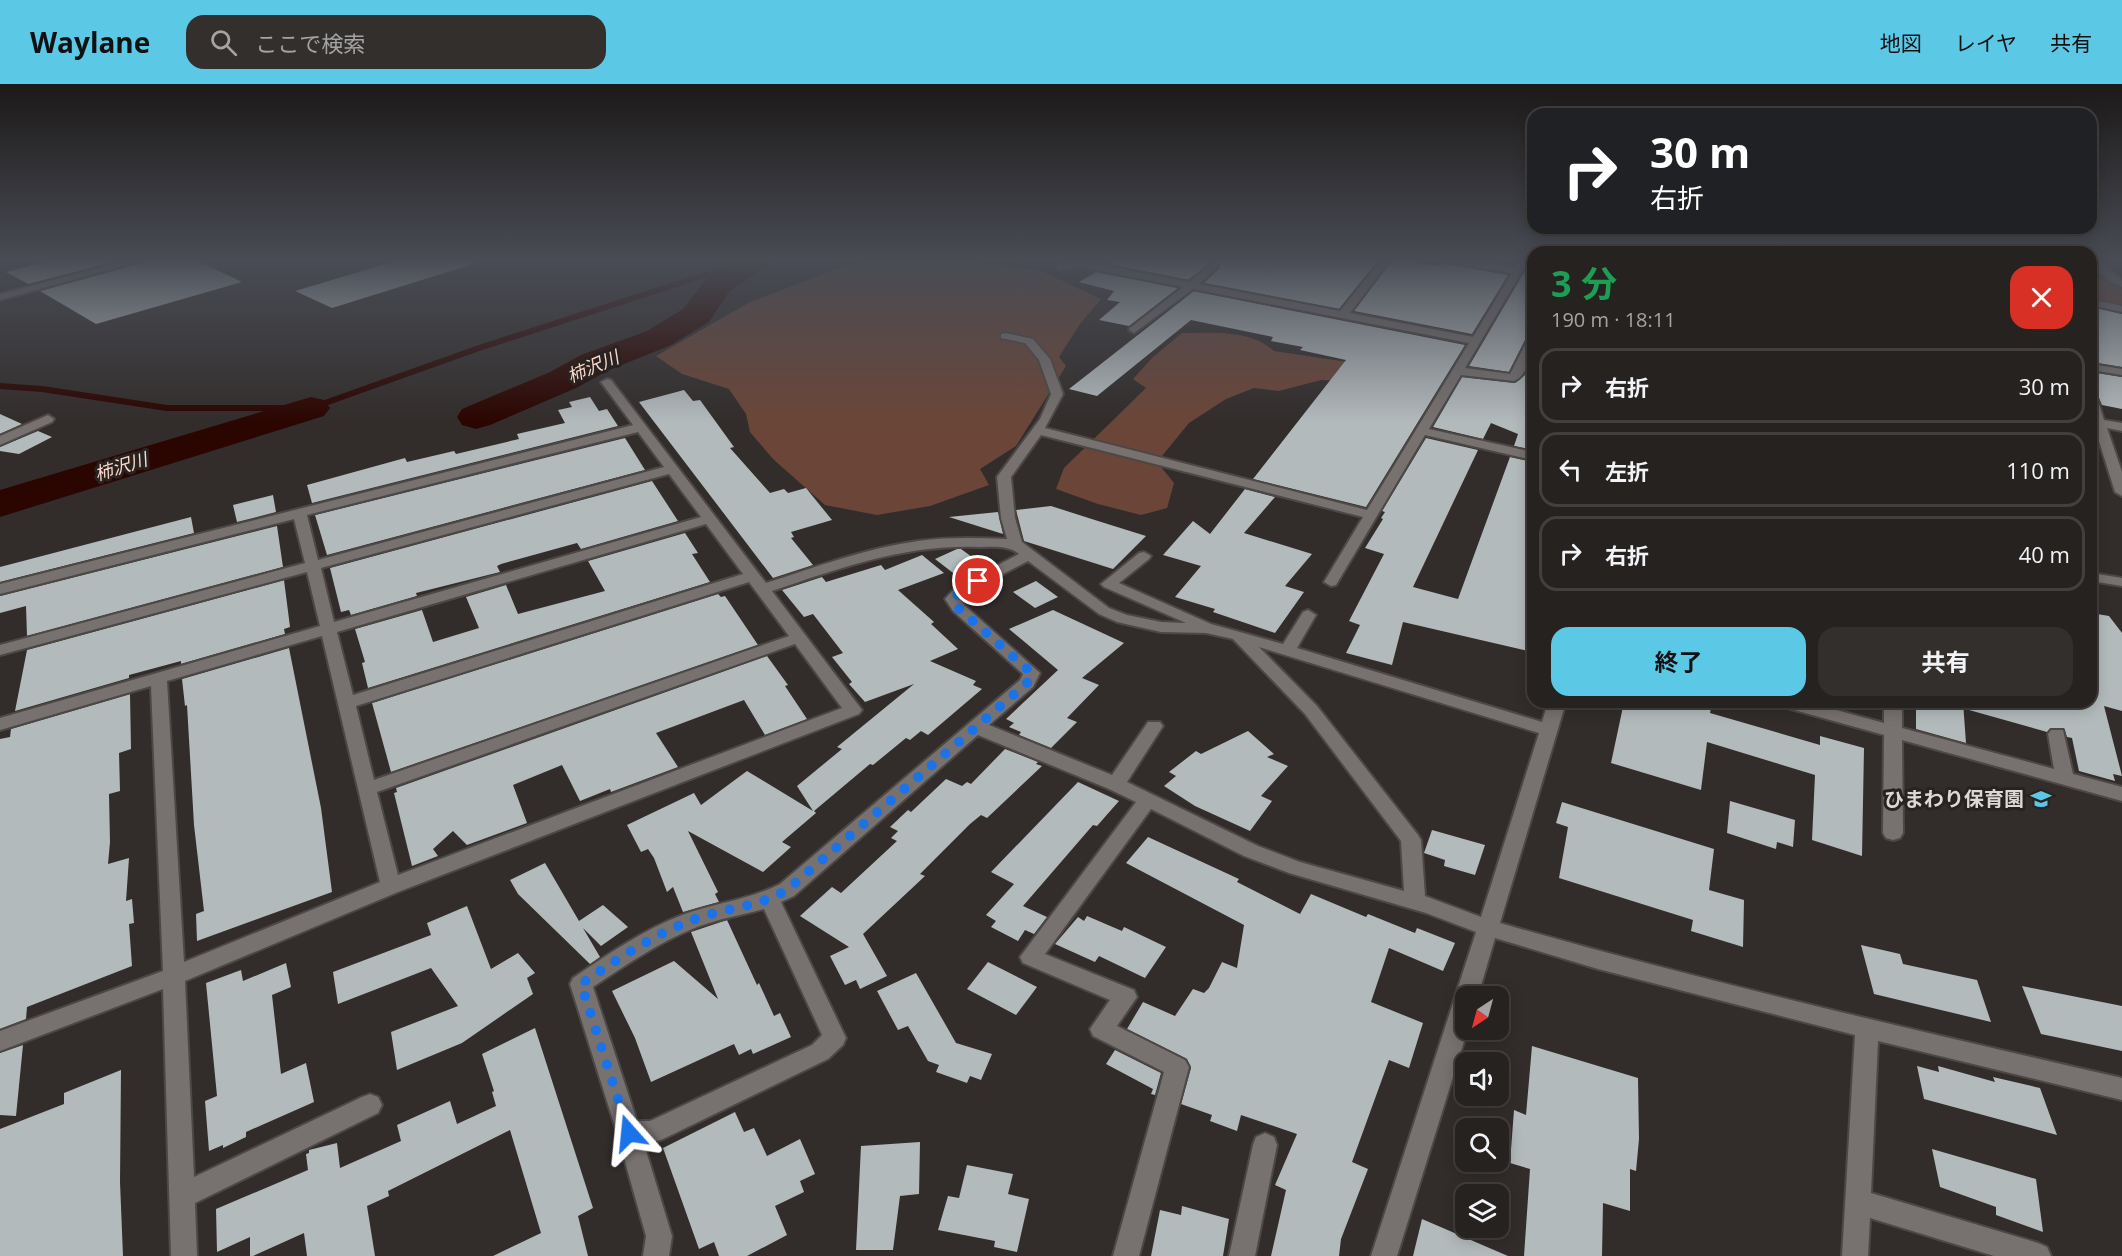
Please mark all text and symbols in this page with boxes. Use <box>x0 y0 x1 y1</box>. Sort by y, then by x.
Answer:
search box <box>186 15 606 69</box>
text: Waylane <box>30 23 150 61</box>
icon: search <box>207 26 240 59</box>
text: ここで検索 <box>255 28 365 58</box>
text: 地図 <box>1880 29 1922 57</box>
text: レイヤ <box>1955 29 2017 57</box>
text: 共有 <box>2050 29 2092 57</box>
text: 30 m <box>1650 123 1750 180</box>
icon: right <box>1551 132 1629 210</box>
text: 右折 <box>1650 179 1704 216</box>
text: 3 分 <box>1551 259 1617 308</box>
button: close <box>2010 266 2073 329</box>
text: 190 m · 18:11 <box>1551 306 1676 333</box>
water label: 柿沢川 <box>563 344 624 388</box>
icon: right <box>1554 369 1587 402</box>
text: 30 m <box>2019 371 2070 401</box>
text: 右折 <box>1605 372 1649 402</box>
water label: 柿沢川 <box>91 446 152 485</box>
icon: left <box>1554 453 1587 486</box>
text: 110 m <box>2006 455 2070 485</box>
text: 左折 <box>1605 456 1649 486</box>
icon: right <box>1554 537 1587 570</box>
text: 40 m <box>2019 539 2070 569</box>
text: 右折 <box>1605 540 1649 570</box>
pin <box>952 555 1003 606</box>
icon: arrive <box>961 564 994 597</box>
button: 終了 <box>1551 627 1806 696</box>
button: 共有 <box>1818 627 2073 696</box>
place label: ひまわり保育園 <box>1884 785 2024 812</box>
school or university icon: ひまわり保育園 <box>2029 787 2053 811</box>
north arrow <box>1455 986 1509 1040</box>
map controls <box>1455 986 1509 1238</box>
button: sound <box>1455 1052 1509 1106</box>
position arrow <box>597 1101 661 1165</box>
button: search <box>1455 1118 1509 1172</box>
button: layers <box>1455 1184 1509 1238</box>

